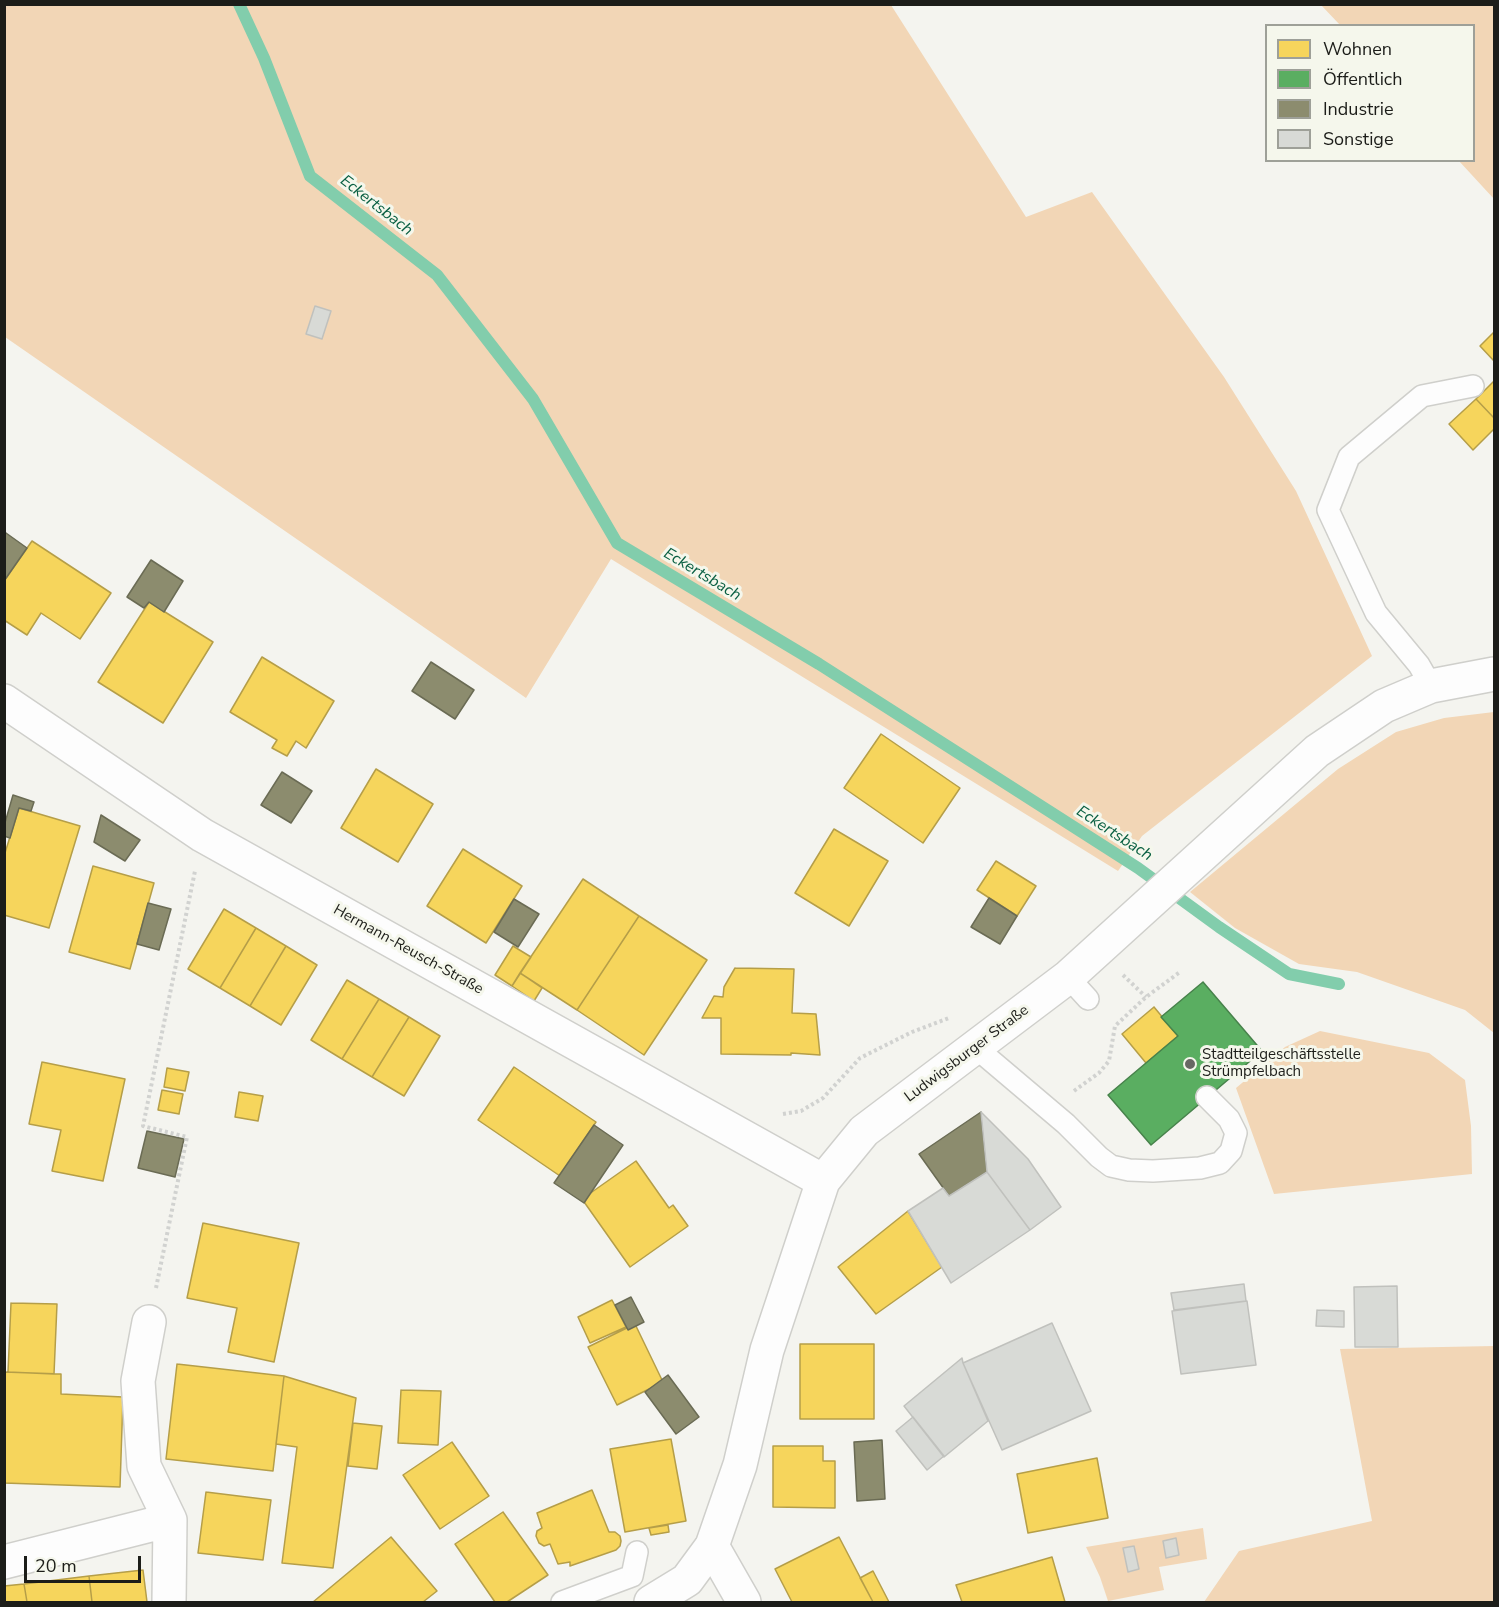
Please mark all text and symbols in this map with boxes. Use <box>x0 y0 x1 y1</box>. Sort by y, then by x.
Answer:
legend <box>1265 24 1475 162</box>
text: Wohnen <box>1323 37 1392 61</box>
text: Öffentlich <box>1323 67 1402 91</box>
text: Industrie <box>1323 97 1394 121</box>
text: Sonstige <box>1323 127 1393 151</box>
water label: Eckertsbach <box>336 172 416 240</box>
water label: Eckertsbach <box>660 544 744 606</box>
water label: Eckertsbach <box>1072 802 1156 866</box>
street label: Hermann-Reusch-Straße <box>330 901 486 999</box>
street label: Ludwigsburger Straße <box>901 1002 1033 1106</box>
place label: Stadtteilgeschäftsstelle Strümpfelbach <box>1202 1046 1361 1081</box>
marker: Stadtteilgeschäftsstelle Strümpfelbach <box>1183 1057 1197 1071</box>
scale bar <box>27 1544 144 1582</box>
text: 20 m <box>35 1554 77 1578</box>

